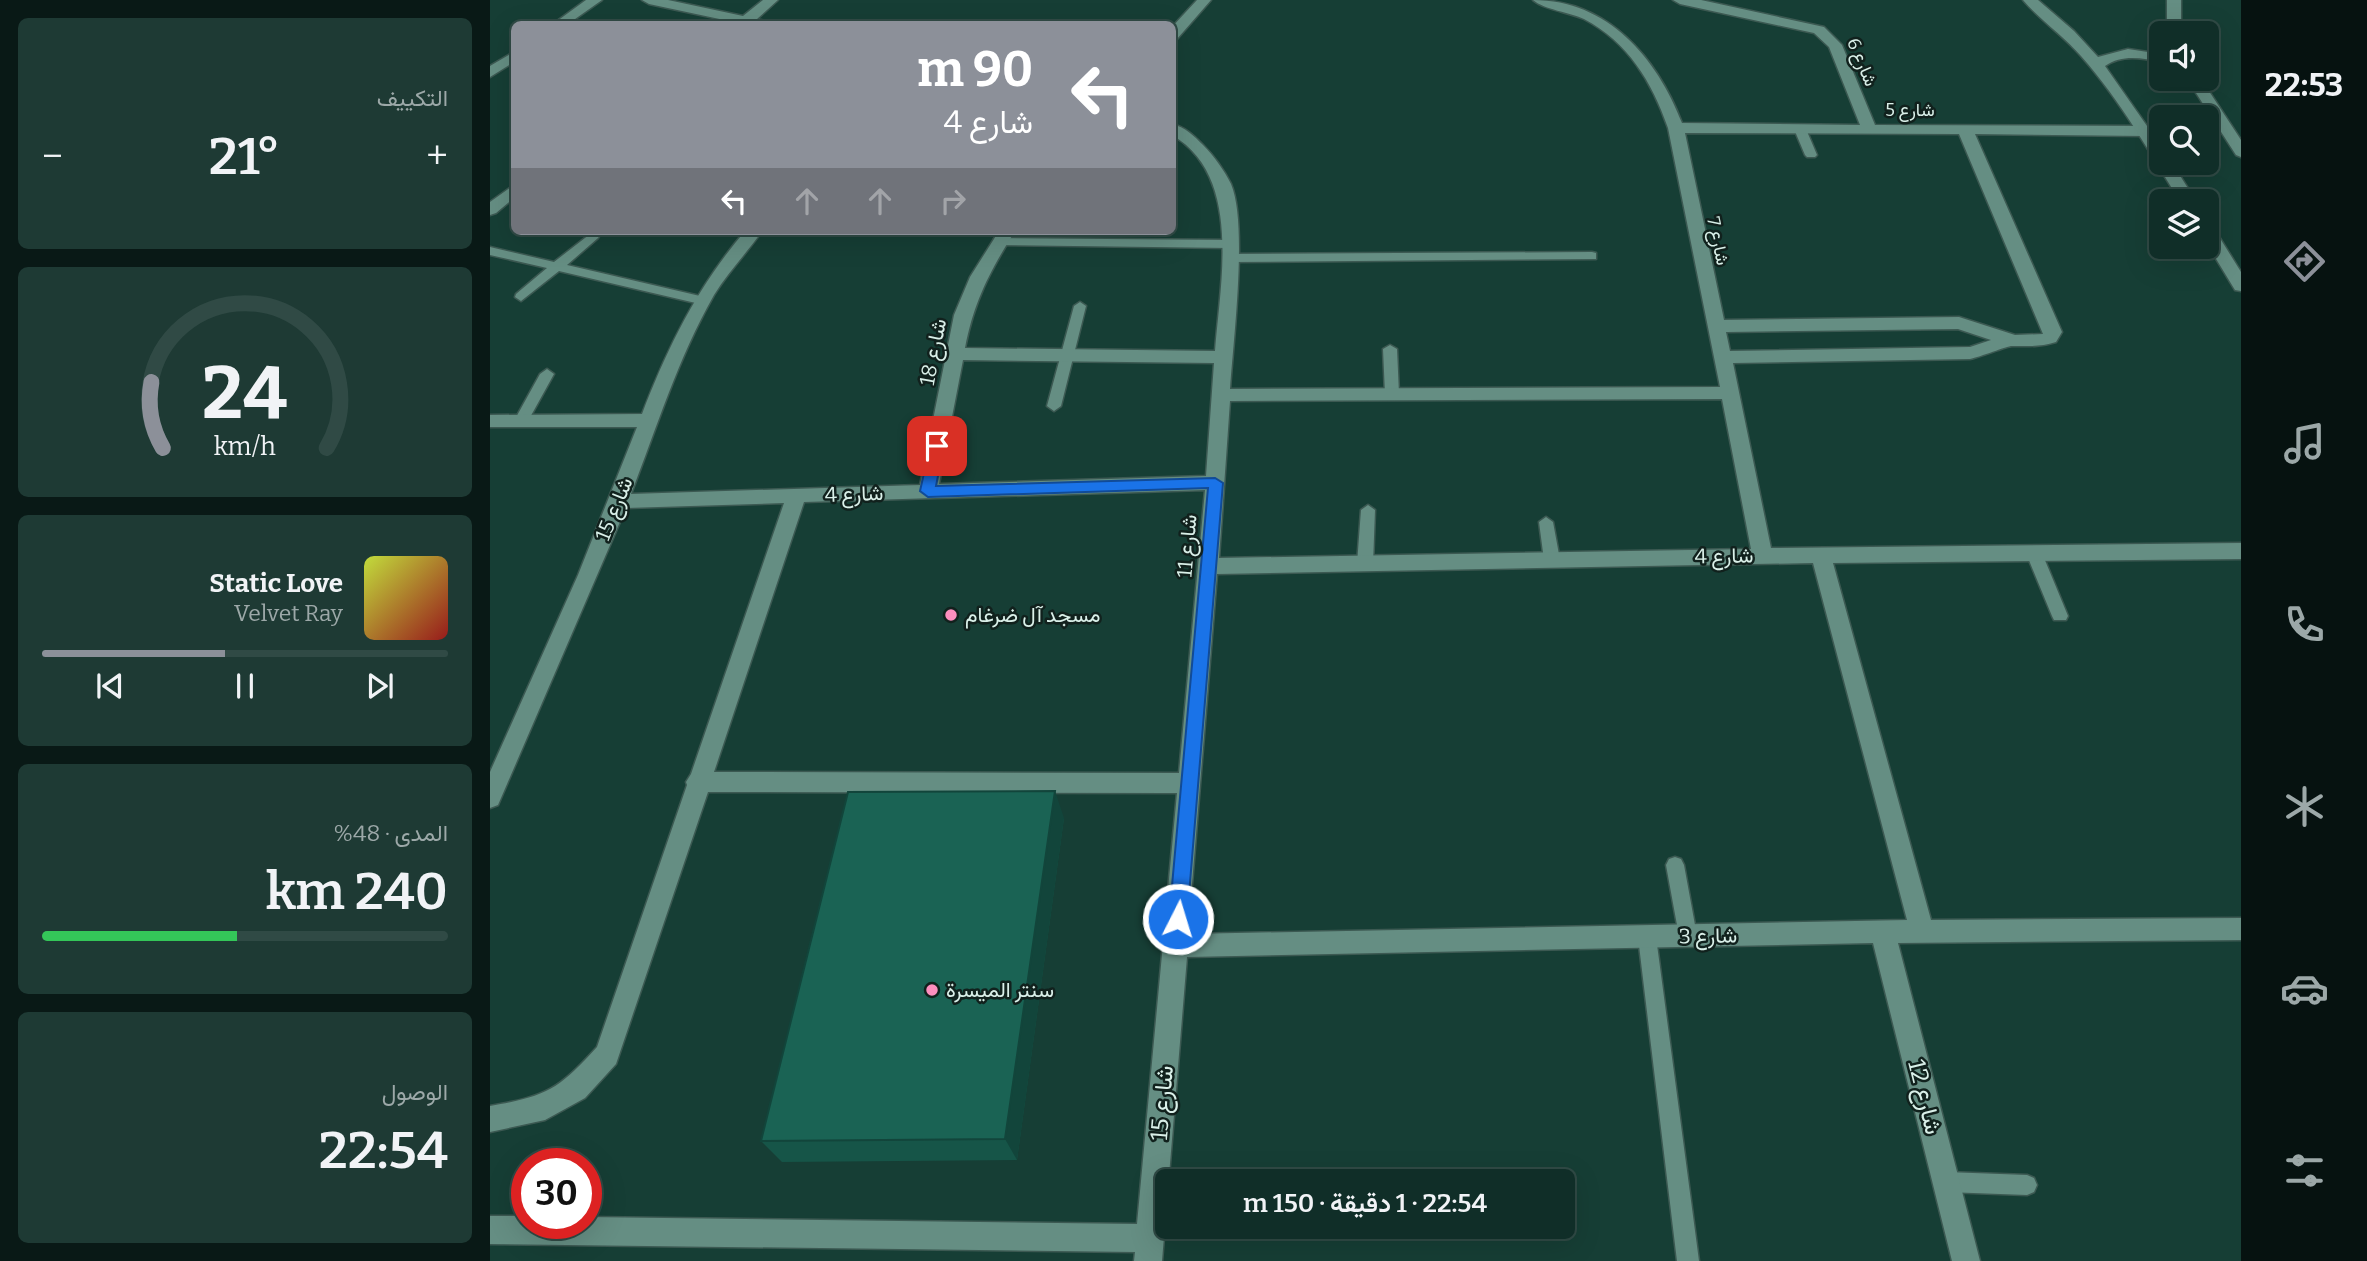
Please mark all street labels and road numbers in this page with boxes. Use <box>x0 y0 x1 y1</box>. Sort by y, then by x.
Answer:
street label: شارع 6 <box>1841 35 1882 90</box>
street label: شارع 5 <box>1885 99 1935 122</box>
street label: شارع 7 <box>1701 215 1734 267</box>
street label: شارع 18 <box>914 316 953 388</box>
street label: شارع 15 <box>590 473 639 545</box>
street label: شارع 4 <box>824 480 884 509</box>
street label: شارع 11 <box>1171 513 1204 579</box>
street label: شارع 4 <box>1694 542 1754 571</box>
street label: شارع 3 <box>1679 922 1737 951</box>
street label: شارع 12 <box>1900 1057 1948 1138</box>
street label: شارع 15 <box>1145 1064 1181 1142</box>

